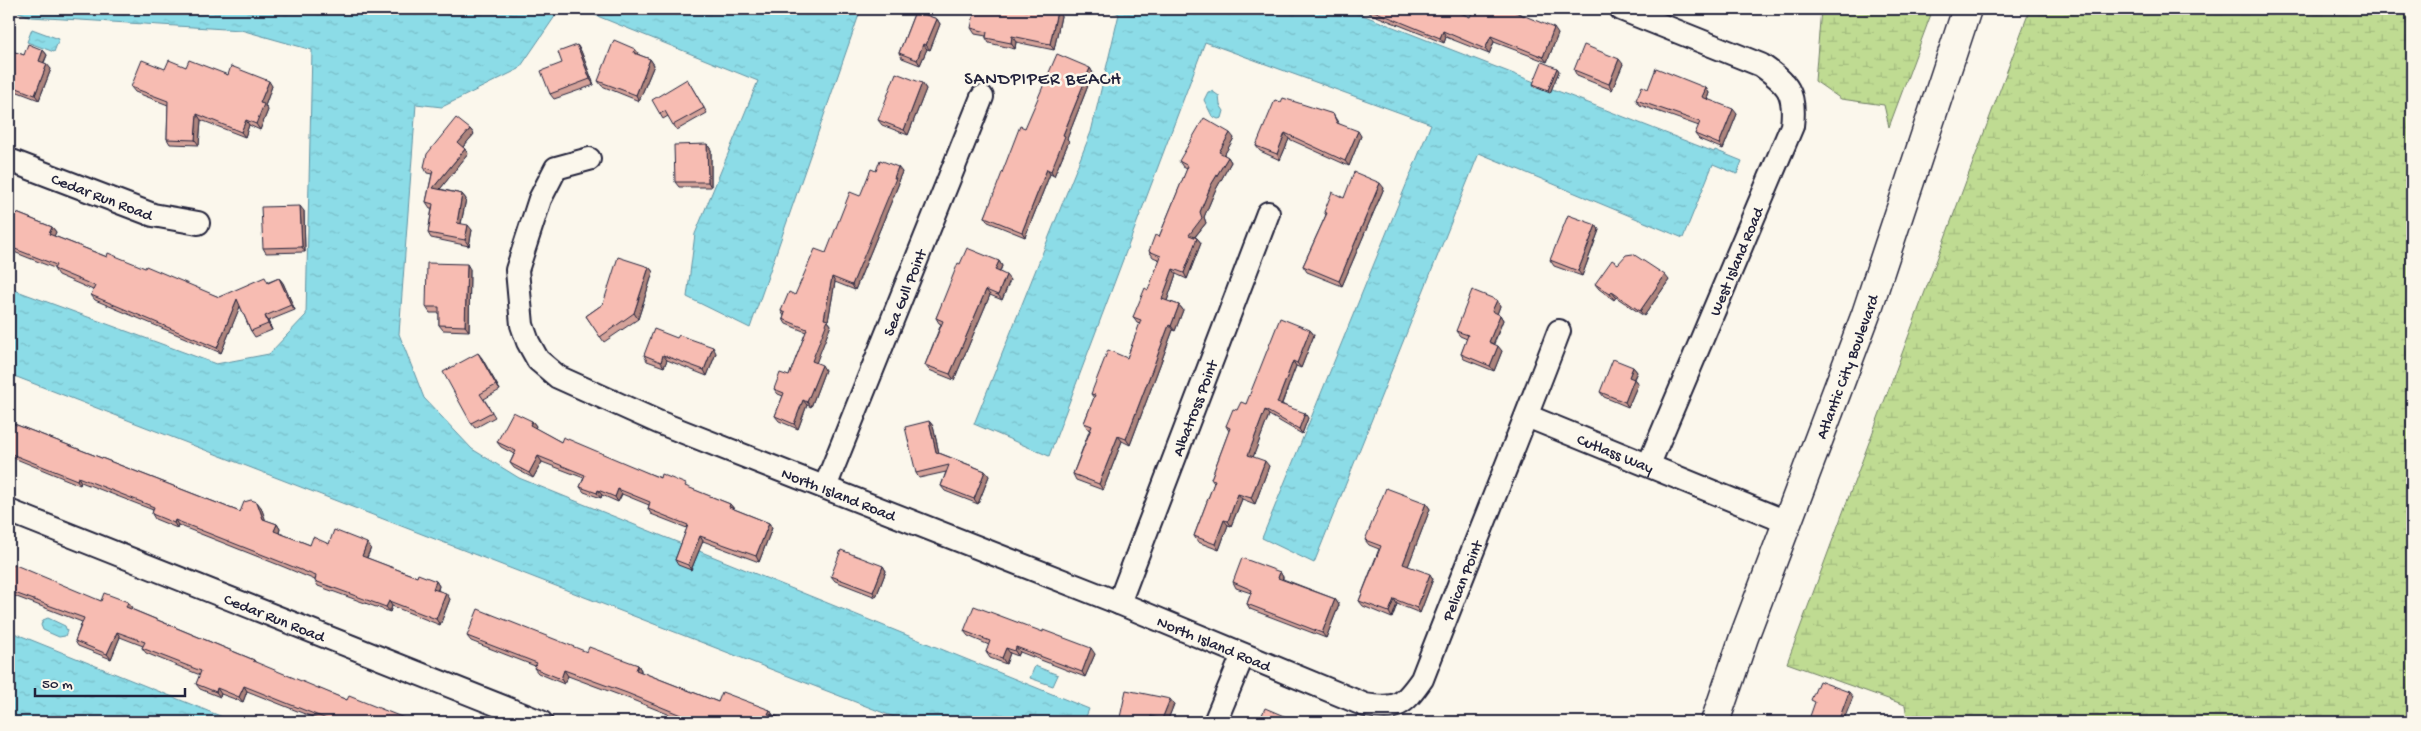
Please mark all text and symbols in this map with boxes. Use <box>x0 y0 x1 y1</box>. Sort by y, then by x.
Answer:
district label: SANDPIPER BEACH <box>964 70 1122 91</box>
street label: Cedar Run Road <box>48 171 156 227</box>
street label: West Island Road <box>1707 204 1770 319</box>
street label: Sea Gull Point <box>881 246 933 340</box>
street label: Atlantic City Boulevard <box>1814 291 1885 442</box>
street label: Albatross Point <box>1170 357 1224 460</box>
street label: Cutlass Way <box>1573 431 1656 480</box>
street label: North Island Road <box>778 465 899 528</box>
street label: Pelican Point <box>1439 537 1489 625</box>
street label: Cedar Run Road <box>220 591 328 649</box>
street label: North Island Road <box>1153 614 1274 678</box>
scale bar <box>35 666 185 698</box>
text: 50 m <box>42 676 73 694</box>

